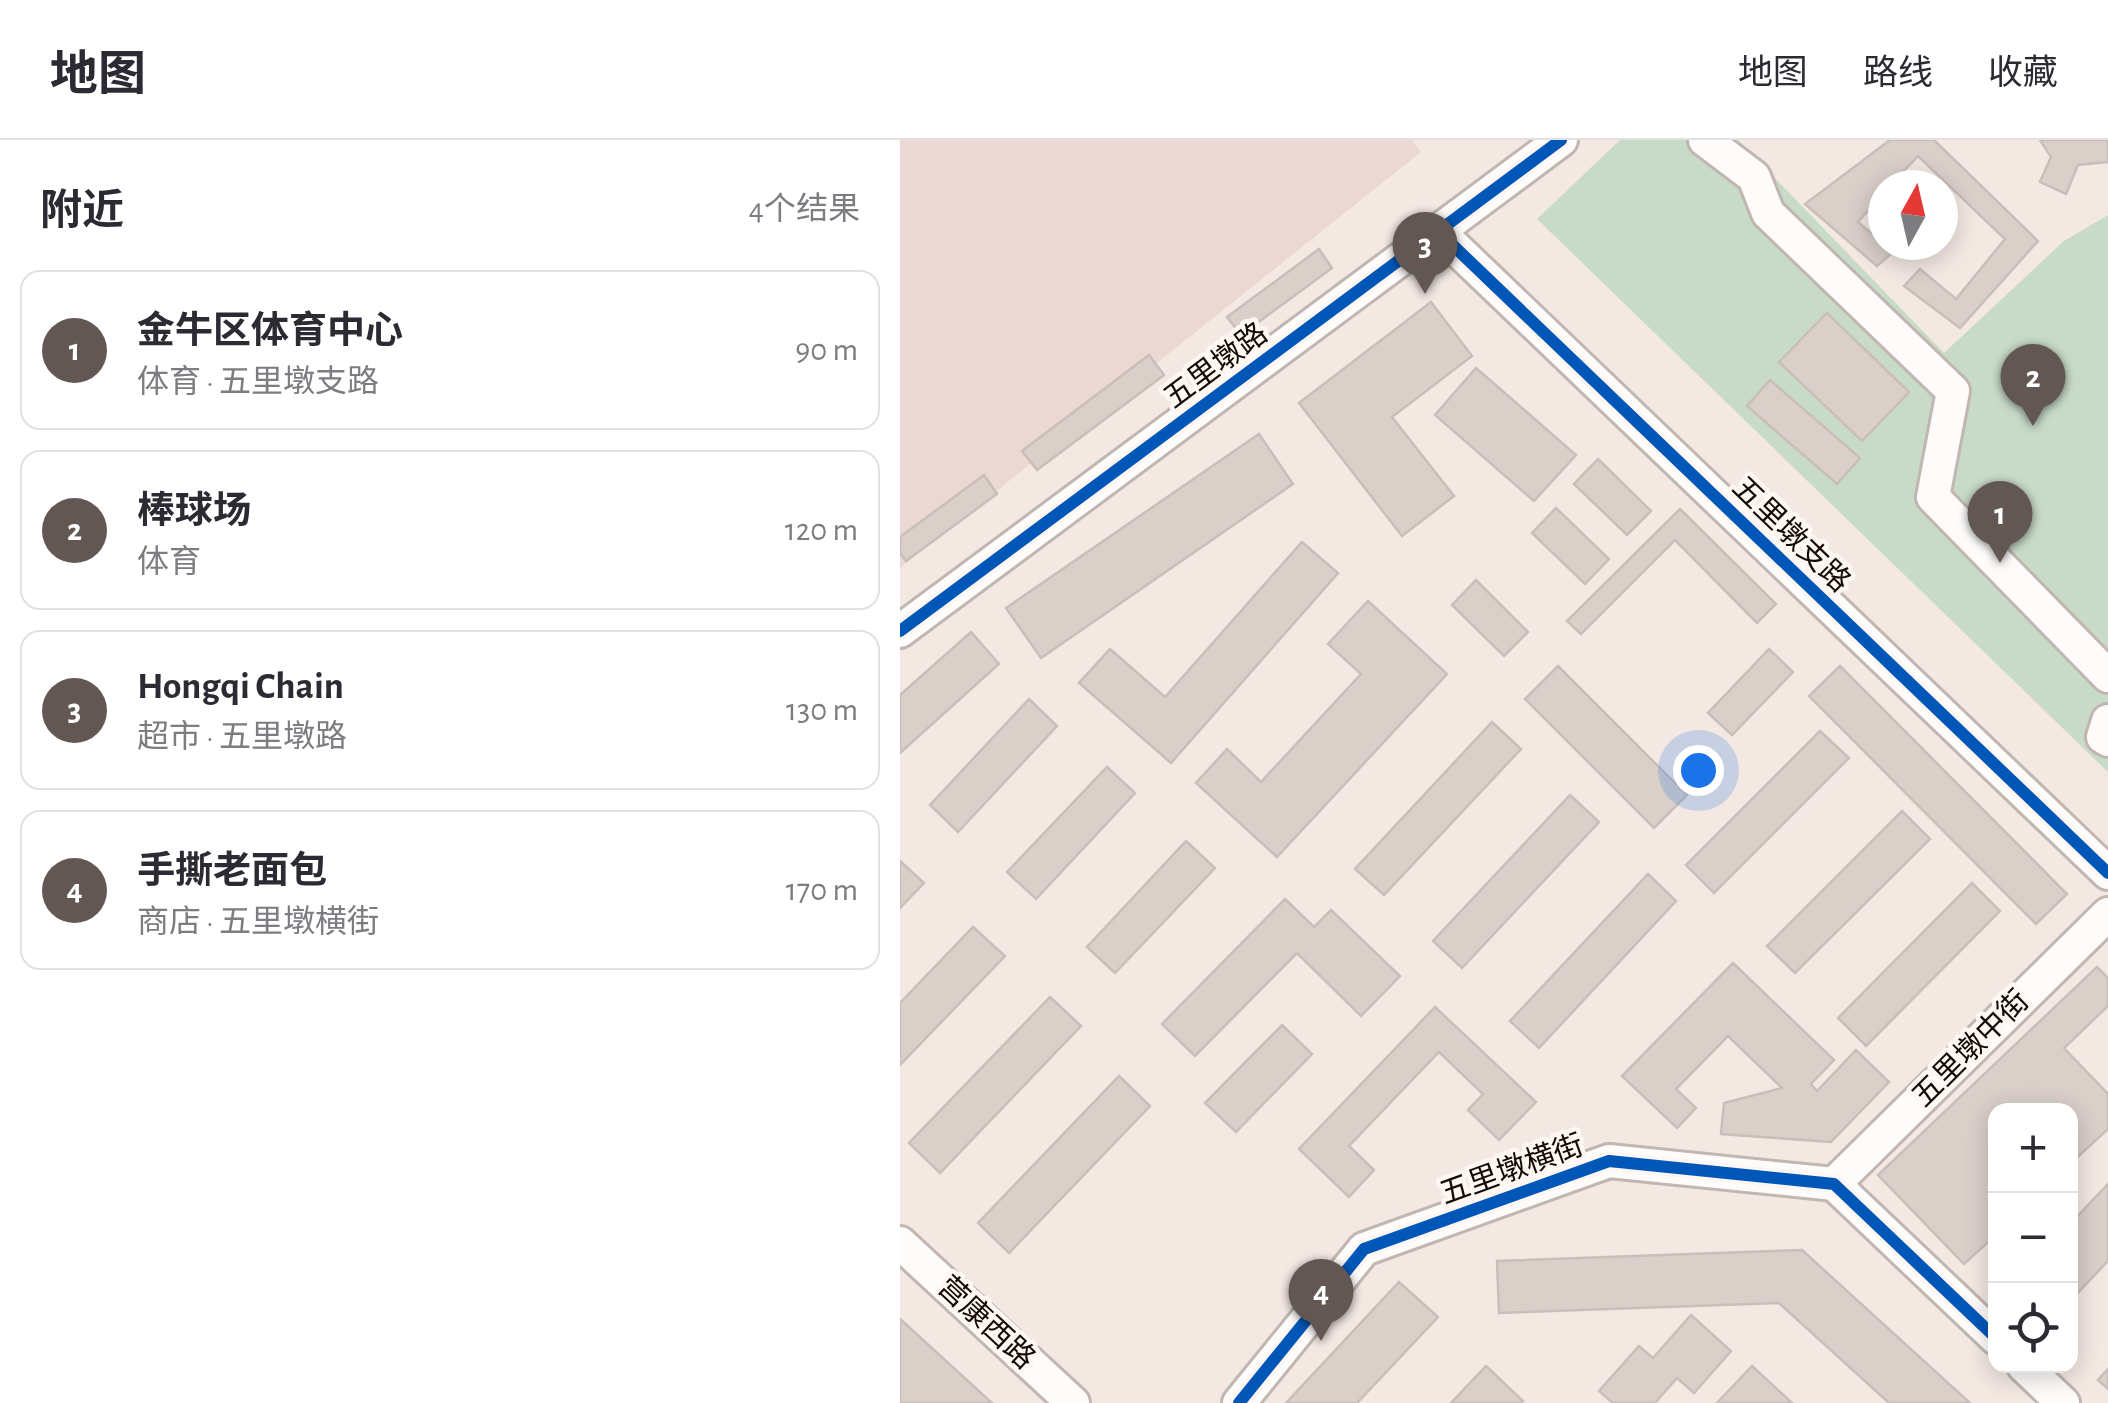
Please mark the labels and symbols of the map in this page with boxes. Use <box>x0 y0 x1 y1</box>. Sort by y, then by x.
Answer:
north arrow <box>1868 170 1958 260</box>
pin: 3 <box>1392 212 1458 294</box>
street label: 五里墩路 <box>1158 316 1273 414</box>
pin: 2 <box>2000 344 2066 426</box>
street label: 五里墩支路 <box>1727 471 1857 598</box>
pin: 1 <box>1968 480 2032 563</box>
your location <box>1673 745 1724 796</box>
street label: 五里墩中街 <box>1906 984 2035 1113</box>
street label: 五里墩横街 <box>1436 1128 1588 1210</box>
pin: 4 <box>1288 1258 1354 1341</box>
street label: 营康西路 <box>932 1270 1041 1375</box>

